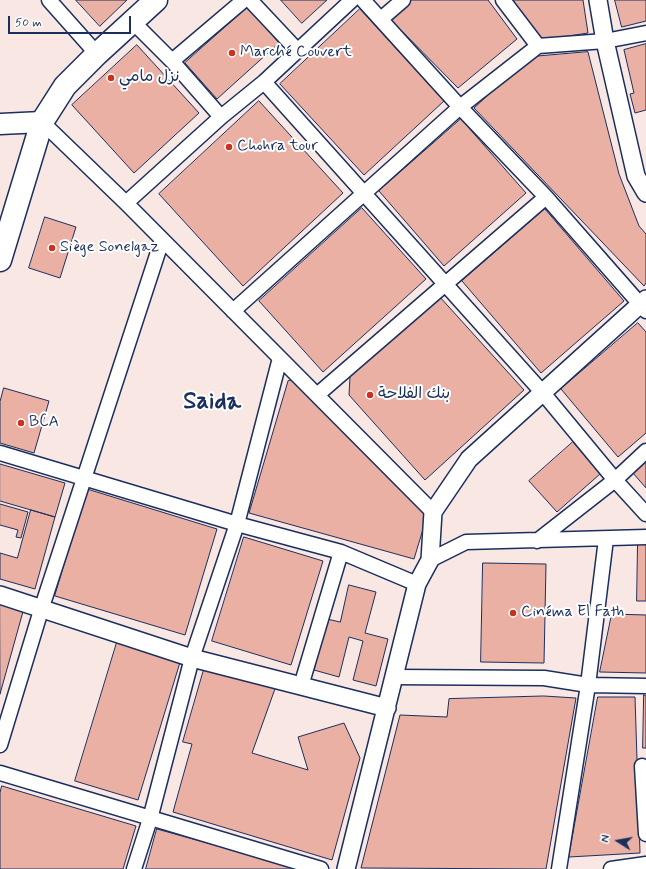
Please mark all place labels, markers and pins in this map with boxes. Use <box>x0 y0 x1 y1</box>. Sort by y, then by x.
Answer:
place label: Marché Couvert <box>240 43 352 63</box>
marker: Marché Couvert <box>227 48 237 58</box>
place label: نزل مامي <box>119 68 179 88</box>
marker: نزل مامي <box>106 73 116 83</box>
place label: Chohra tour <box>237 137 318 157</box>
marker: Chohra tour <box>224 142 234 152</box>
place label: Siège Sonelgaz <box>60 238 159 258</box>
marker: Siège Sonelgaz <box>47 243 57 253</box>
place label: بنك الفلاحة <box>378 385 450 405</box>
marker: بنك الفلاحة <box>365 390 375 400</box>
place label: BCA <box>29 413 59 433</box>
marker: BCA <box>16 418 26 428</box>
place label: Cinéma El Fath <box>521 603 624 623</box>
marker: Cinéma El Fath <box>508 608 518 618</box>

